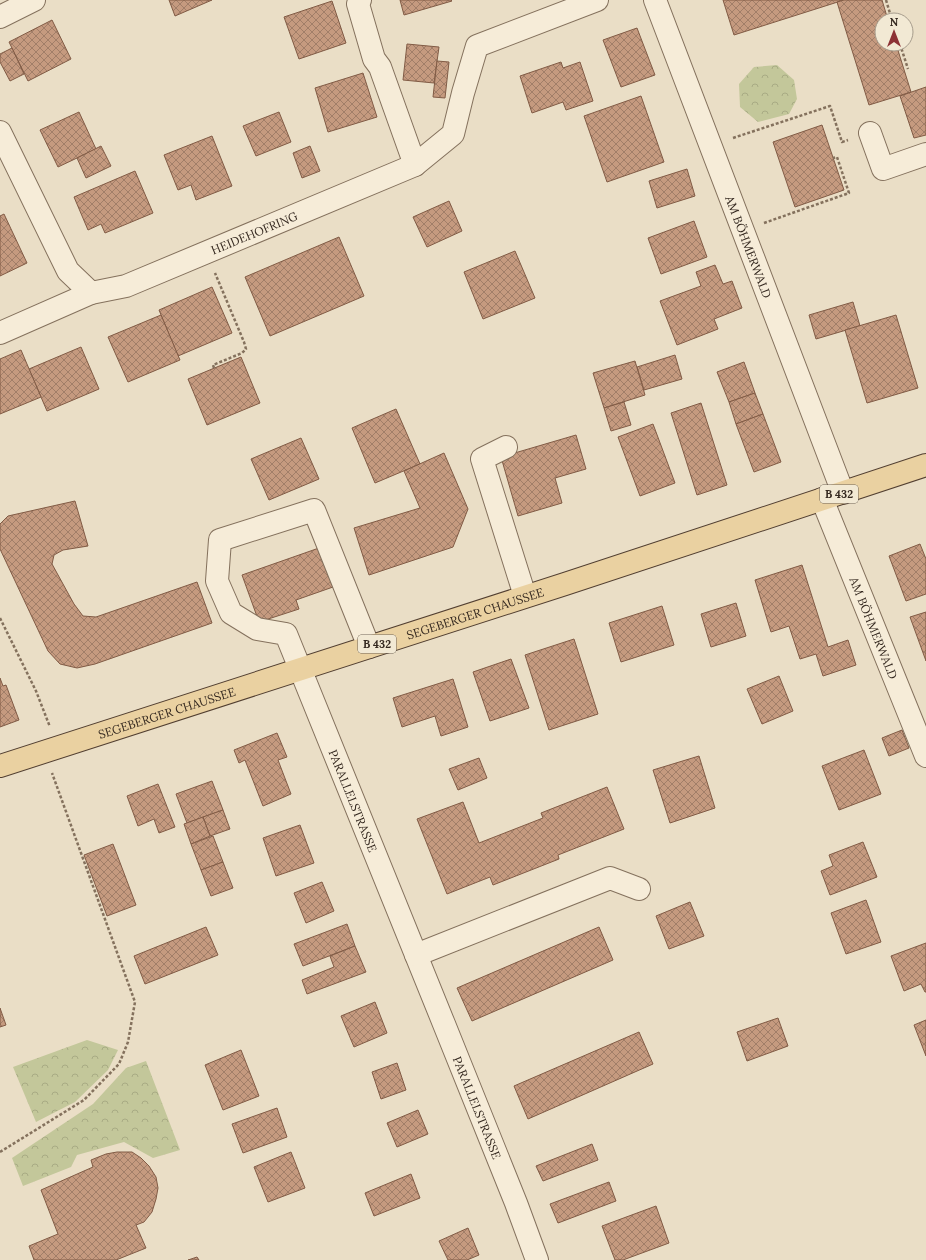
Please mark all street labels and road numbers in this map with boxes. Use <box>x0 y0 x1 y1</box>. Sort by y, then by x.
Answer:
street label: AM BÖHMERWALD <box>722 192 775 300</box>
street label: HEIDEHOFRING <box>209 208 299 257</box>
road number: B 432 <box>820 485 858 503</box>
street label: AM BÖHMERWALD <box>846 574 901 681</box>
street label: SEGEBERGER CHAUSSEE <box>404 584 545 642</box>
road number: B 432 <box>358 635 396 653</box>
street label: SEGEBERGER CHAUSSEE <box>96 683 237 741</box>
street label: PARALLELSTRASSE <box>326 747 381 854</box>
street label: PARALLELSTRASSE <box>450 1054 505 1161</box>

